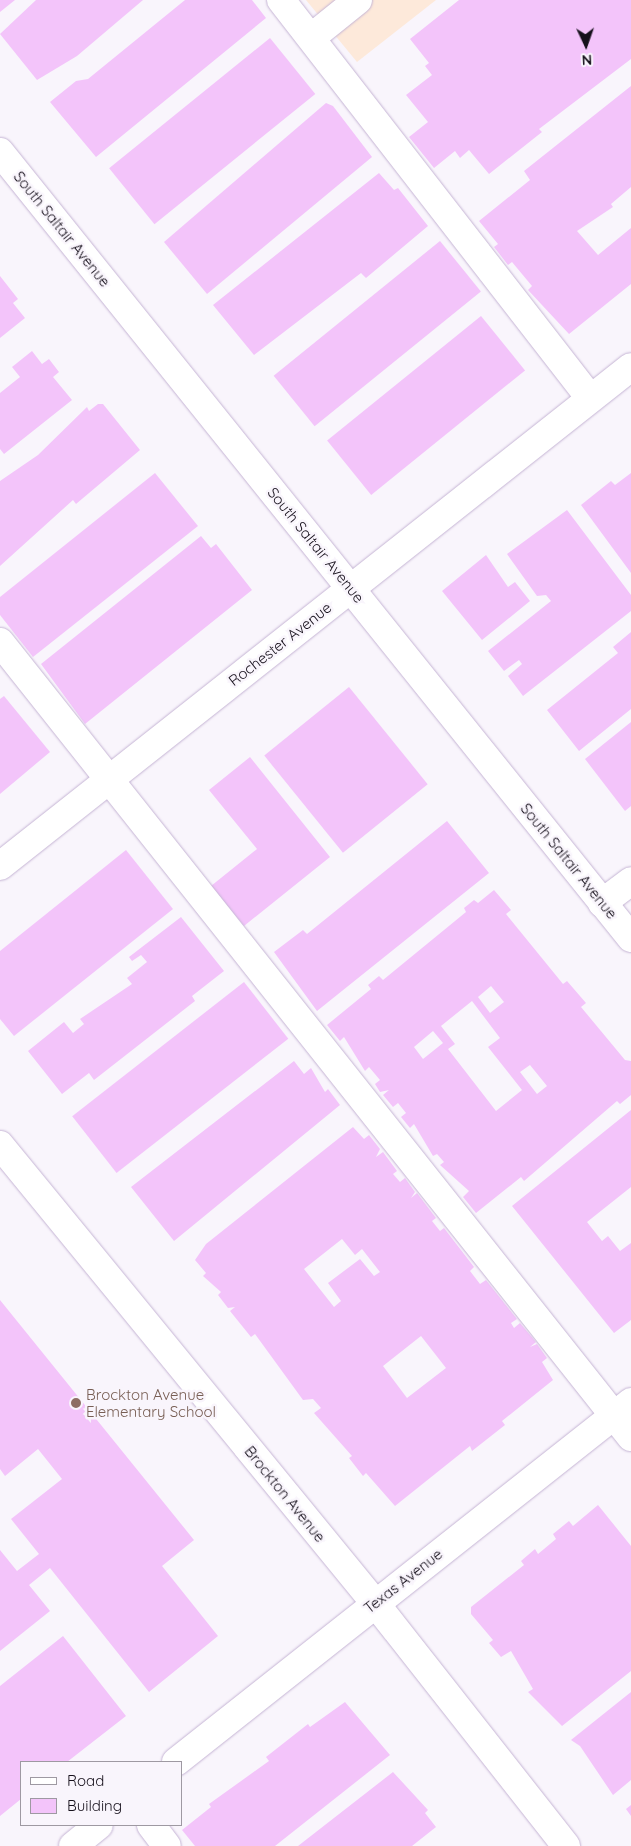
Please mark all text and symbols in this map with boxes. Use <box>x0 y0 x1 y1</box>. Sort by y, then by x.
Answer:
north arrow <box>561 20 611 70</box>
text: N <box>581 51 592 69</box>
street label: South Saltair Avenue <box>10 168 114 290</box>
street label: South Saltair Avenue <box>264 484 368 606</box>
street label: Rochester Avenue <box>225 598 335 690</box>
street label: South Saltair Avenue <box>517 800 621 922</box>
place label: Brockton Avenue Elementary School <box>86 1385 216 1420</box>
marker: Brockton Avenue Elementary School <box>70 1397 82 1409</box>
street label: Brockton Avenue <box>241 1442 329 1546</box>
street label: Texas Avenue <box>360 1545 446 1617</box>
legend <box>20 1761 182 1826</box>
text: Road <box>67 1771 104 1790</box>
text: Building <box>67 1796 122 1815</box>

